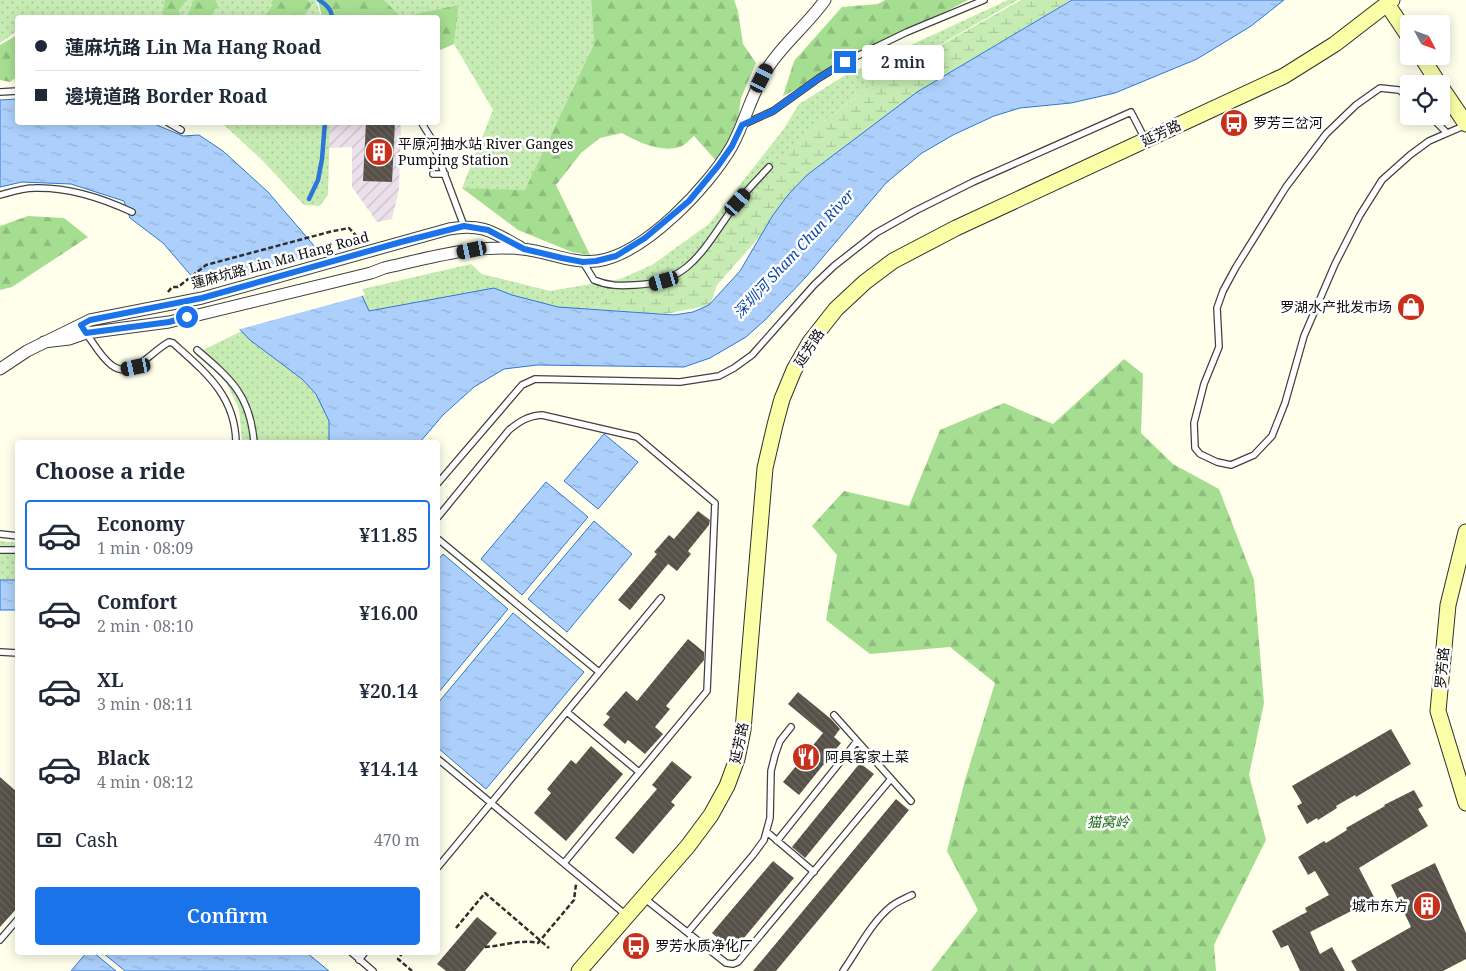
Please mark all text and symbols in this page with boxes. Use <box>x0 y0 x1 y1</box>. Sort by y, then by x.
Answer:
north arrow <box>1400 15 1450 65</box>
map controls <box>1400 15 1450 125</box>
text: 蓮麻坑路 Lin Ma Hang Road <box>65 34 321 60</box>
callout: 2 min <box>862 44 945 80</box>
route end <box>834 51 856 73</box>
text: 2 min <box>881 51 925 73</box>
car <box>748 61 775 95</box>
button: locate <box>1400 75 1450 125</box>
text: 邊境道路 Border Road <box>65 83 267 109</box>
bus stop icon: 罗芳三岔河 <box>1219 108 1249 138</box>
place label: 罗芳三岔河 <box>1253 113 1323 132</box>
street label: 延芳路 <box>1138 115 1184 150</box>
place label: 平原河抽水站 River Ganges Pumping Station <box>398 134 573 169</box>
building icon: 平原河抽水站 River Ganges Pumping Station <box>364 137 394 167</box>
water label: 深圳河 Sham Chun River <box>728 184 859 322</box>
car <box>722 186 753 218</box>
street label: 蓮麻坑路 Lin Ma Hang Road <box>189 227 371 292</box>
car <box>455 240 488 260</box>
car <box>647 270 680 292</box>
shop icon: 罗湖水产批发市场 <box>1396 292 1426 322</box>
place label: 罗湖水产批发市场 <box>1280 297 1392 316</box>
route start <box>176 306 198 328</box>
street label: 延芳路 <box>789 325 828 371</box>
car <box>119 357 152 377</box>
text: Choose a ride <box>35 455 185 485</box>
text: Economy <box>97 511 185 537</box>
icon: car <box>37 513 82 558</box>
text: ¥11.85 <box>359 522 418 548</box>
text: 1 min · 08:09 <box>97 537 193 559</box>
text: Comfort <box>97 589 177 615</box>
icon: car <box>37 591 82 636</box>
text: ¥16.00 <box>359 600 418 626</box>
text: 2 min · 08:10 <box>97 615 193 637</box>
street label: 罗芳路 <box>1430 646 1453 690</box>
text: XL <box>97 667 123 693</box>
icon: car <box>37 669 82 714</box>
text: ¥20.14 <box>359 678 418 704</box>
text: 3 min · 08:11 <box>97 693 193 715</box>
street label: 延芳路 <box>725 720 752 765</box>
restaurant icon: 阿具客家土菜 <box>791 742 821 772</box>
text: Black <box>97 745 150 771</box>
icon: car <box>37 747 82 792</box>
place label: 阿具客家土菜 <box>825 747 909 766</box>
text: ¥14.14 <box>359 756 418 782</box>
text: 4 min · 08:12 <box>97 771 193 793</box>
park label: 猫窝岭 <box>1087 812 1131 831</box>
icon: cash <box>35 826 63 854</box>
text: Cash <box>75 827 118 853</box>
text: 470 m <box>374 829 420 851</box>
button: Confirm <box>35 887 420 945</box>
building icon: 城市东方 <box>1412 891 1442 921</box>
place label: 城市东方 <box>1352 896 1408 915</box>
bus stop icon: 罗芳水质净化厂 <box>621 931 651 961</box>
place label: 罗芳水质净化厂 <box>655 936 753 955</box>

